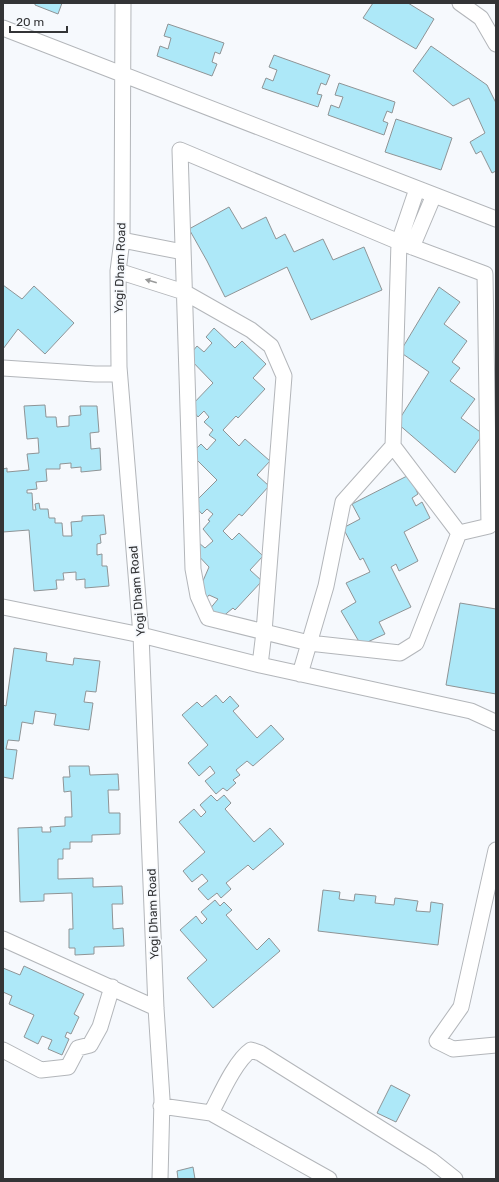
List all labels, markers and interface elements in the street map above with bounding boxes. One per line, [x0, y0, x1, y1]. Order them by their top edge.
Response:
scale bar [10, 8, 67, 34]
text: 20 m [16, 15, 44, 29]
street label: Yogi Dham Road [111, 222, 129, 314]
one-way arrow [145, 278, 157, 284]
street label: Yogi Dham Road [126, 545, 148, 637]
street label: Yogi Dham Road [144, 868, 162, 960]

